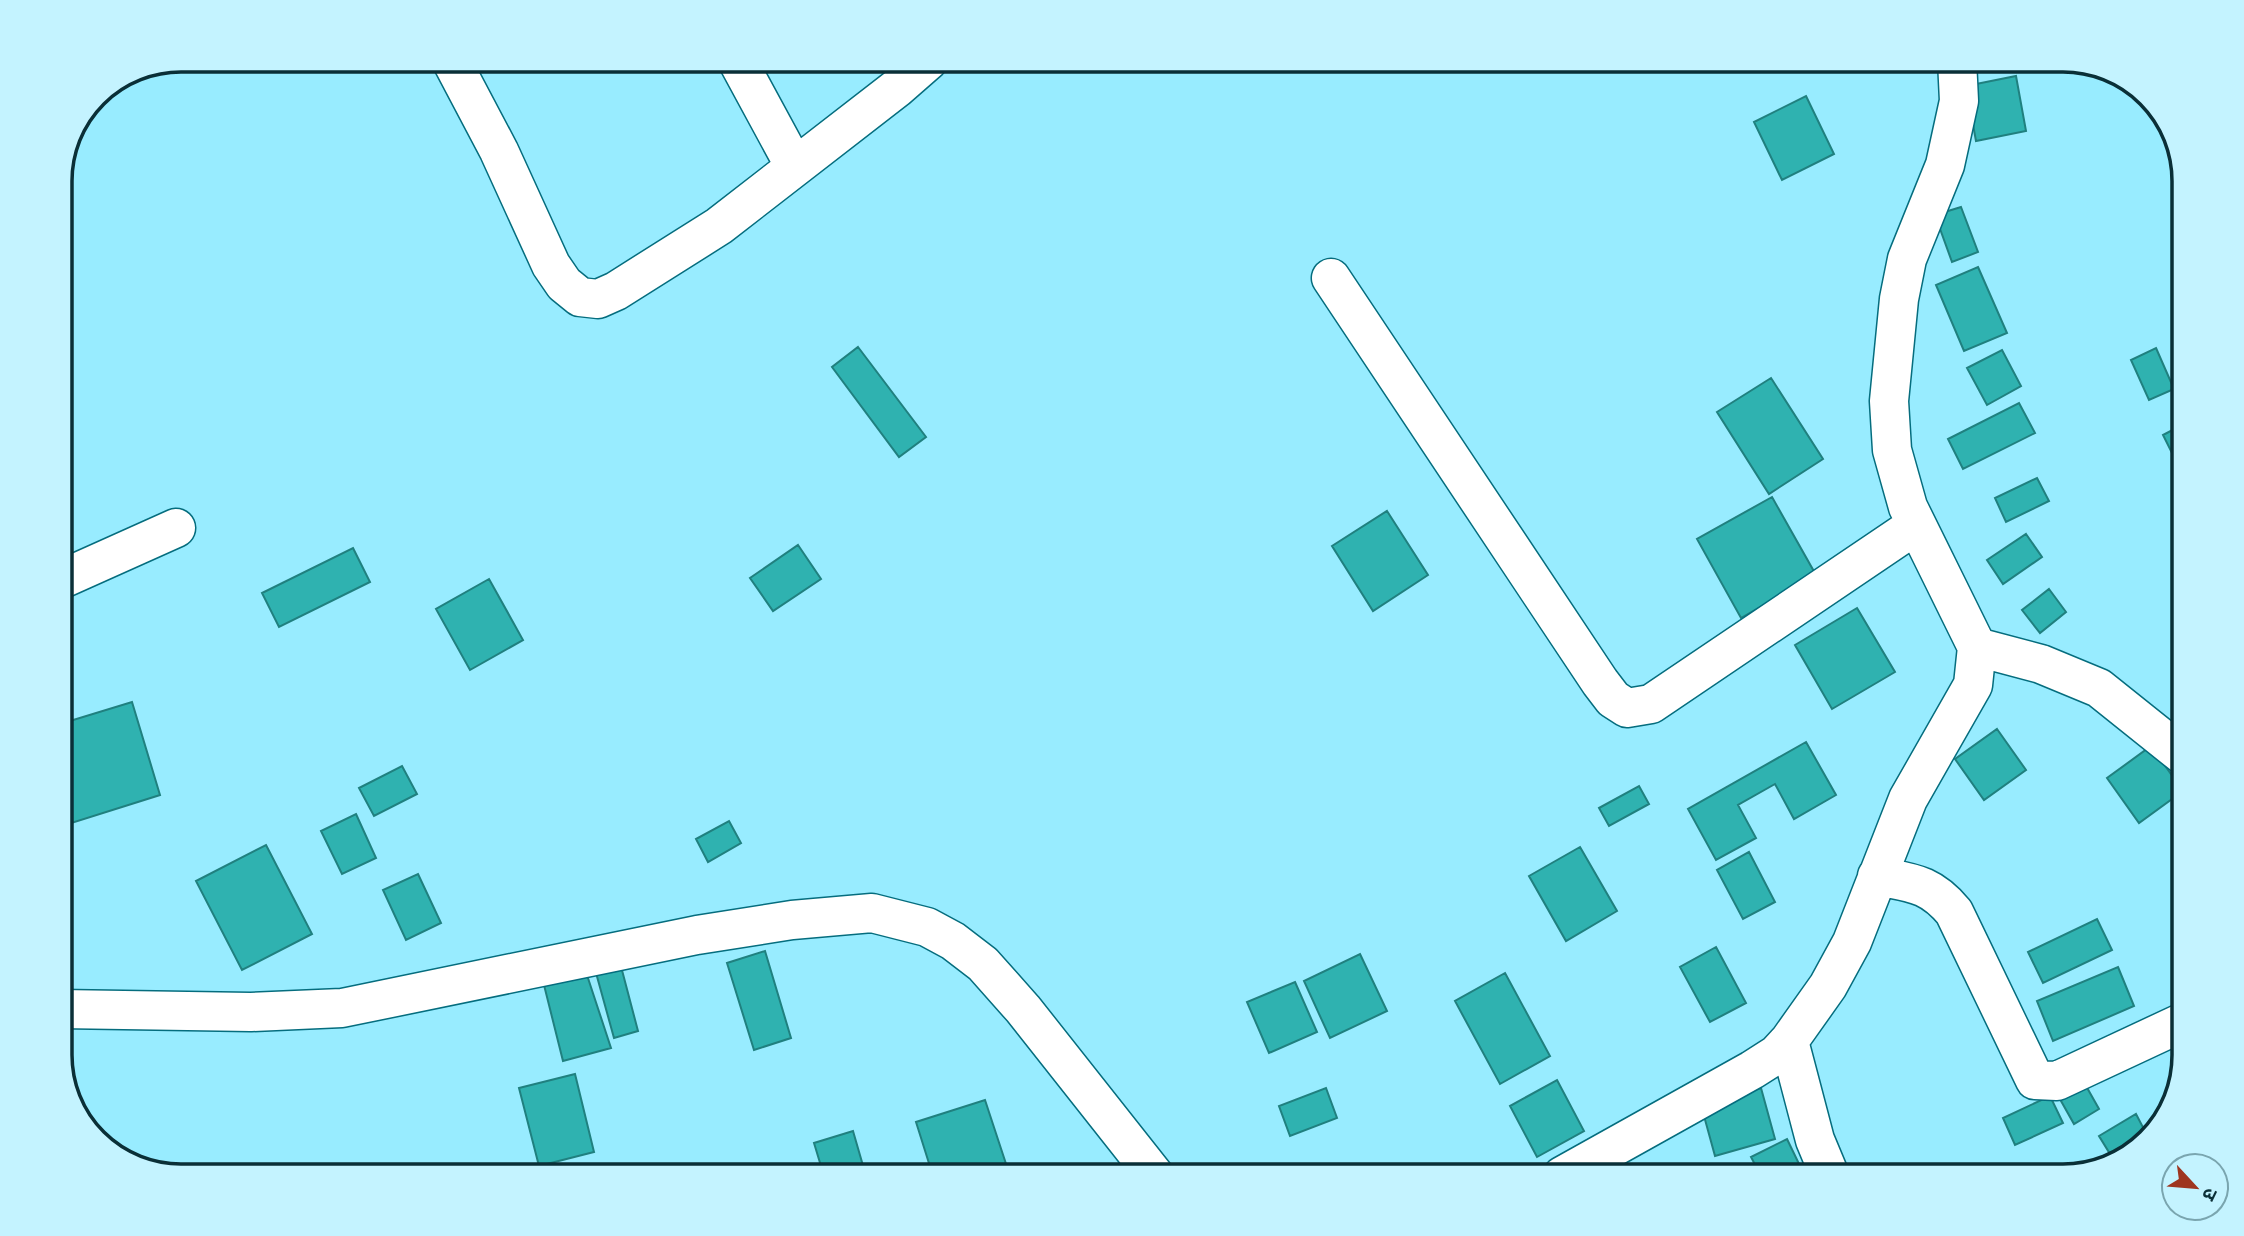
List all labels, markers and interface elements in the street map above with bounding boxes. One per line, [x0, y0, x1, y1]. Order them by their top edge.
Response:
north arrow [2160, 1152, 2230, 1222]
text: उ [2198, 1185, 2220, 1204]

